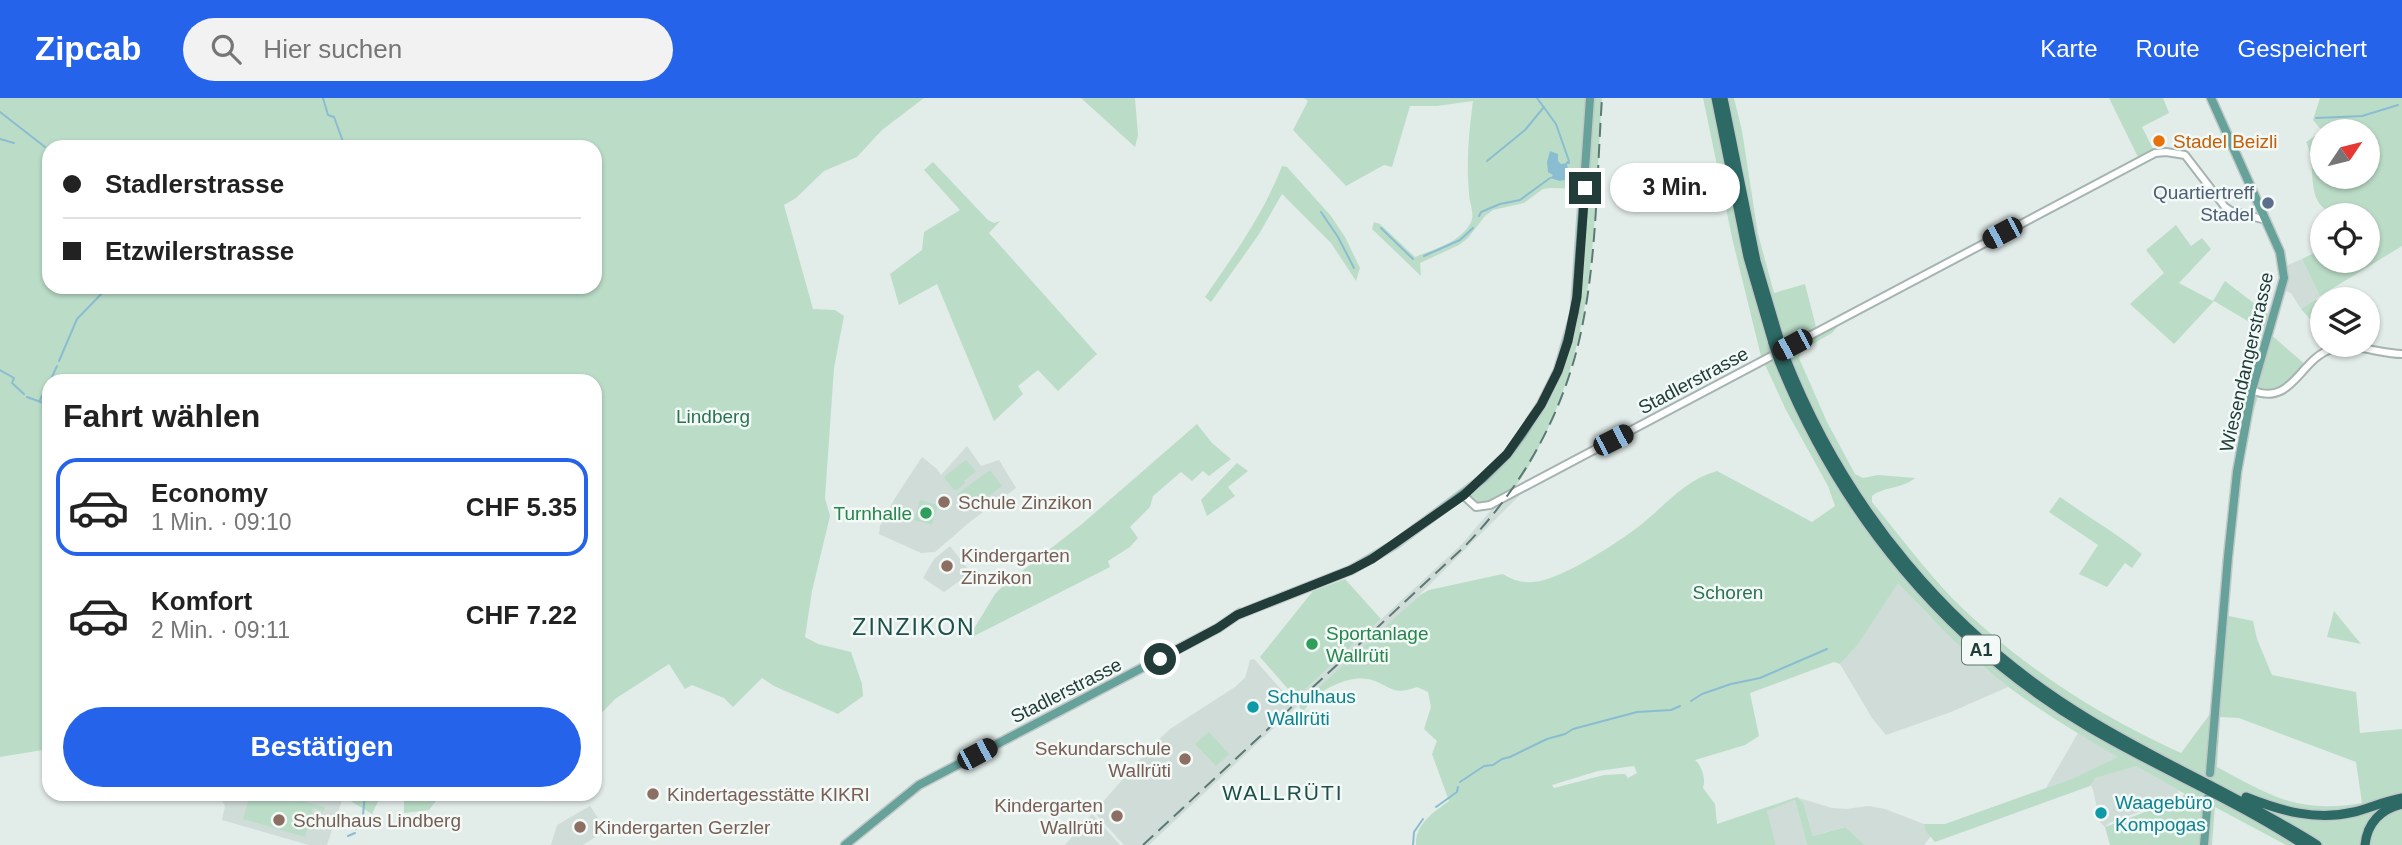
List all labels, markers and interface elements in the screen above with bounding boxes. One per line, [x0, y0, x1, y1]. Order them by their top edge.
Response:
search box [183, 18, 673, 81]
text: Zipcab [35, 30, 141, 67]
icon: search [207, 30, 245, 68]
text: Hier suchen [263, 34, 402, 64]
text: Karte [2040, 35, 2098, 62]
text: Route [2136, 35, 2200, 62]
text: Gespeichert [2238, 35, 2367, 62]
north arrow [2310, 119, 2380, 189]
map controls [2310, 119, 2380, 357]
place label: Stadel Beizli [2173, 131, 2278, 152]
marker: Stadel Beizli [2151, 133, 2167, 149]
callout: 3 Min. [1610, 164, 1739, 212]
text: Stadlerstrasse [105, 169, 284, 199]
route end [1569, 172, 1601, 204]
text: 3 Min. [1642, 174, 1708, 200]
place label: Quartiertreff Stadel [2153, 182, 2255, 225]
marker: Quartiertreff Stadel [2260, 195, 2276, 211]
button: locate [2310, 203, 2380, 273]
car [1979, 214, 2026, 252]
text: Etzwilerstrasse [105, 236, 294, 266]
street label: Wiesendangerstrasse [2216, 270, 2277, 454]
button: layers [2310, 287, 2380, 357]
car [1769, 326, 1816, 364]
street label: Stadlerstrasse [1635, 343, 1752, 418]
text: Fahrt wählen [63, 398, 260, 434]
park label: Lindberg [676, 406, 750, 427]
car [1590, 421, 1637, 459]
icon: car [67, 476, 130, 539]
text: Economy [151, 478, 268, 508]
text: CHF 5.35 [466, 492, 577, 522]
place label: Schule Zinzikon [958, 492, 1092, 513]
marker: Schule Zinzikon [936, 494, 952, 510]
place label: Turnhalle [833, 503, 912, 524]
marker: Turnhalle [918, 505, 934, 521]
text: 1 Min. · 09:10 [151, 509, 292, 535]
place label: Kindergarten Zinzikon [961, 545, 1070, 588]
marker: Kindergarten Zinzikon [939, 558, 955, 574]
park label: Schoren [1693, 582, 1763, 603]
icon: car [67, 584, 130, 647]
text: Komfort [151, 586, 252, 616]
text: CHF 7.22 [466, 600, 577, 630]
district label: ZINZIKON [852, 614, 976, 640]
text: 2 Min. · 09:11 [151, 617, 290, 643]
place label: Sportanlage Wallrüti [1326, 623, 1428, 666]
marker: Sportanlage Wallrüti [1304, 636, 1320, 652]
road number: A1 [1962, 636, 2000, 664]
route start [1144, 643, 1176, 675]
street label: Stadlerstrasse [1007, 654, 1125, 727]
place label: Schulhaus Wallrüti [1267, 686, 1356, 729]
marker: Schulhaus Wallrüti [1245, 699, 1261, 715]
button: Bestätigen [63, 707, 581, 787]
car [954, 735, 1001, 773]
place label: Sekundarschule Wallrüti [1035, 738, 1171, 781]
marker: Sekundarschule Wallrüti [1177, 751, 1193, 767]
district label: WALLRÜTI [1222, 781, 1344, 804]
place label: Kindertagesstätte KIKRI [667, 784, 870, 805]
marker: Kindertagesstätte KIKRI [645, 786, 661, 802]
place label: Waagebüro Kompogas [2115, 792, 2213, 835]
place label: Kindergarten Wallrüti [994, 795, 1103, 838]
marker: Waagebüro Kompogas [2093, 805, 2109, 821]
marker: Kindergarten Wallrüti [1109, 808, 1125, 824]
place label: Schulhaus Lindberg [293, 810, 461, 831]
marker: Schulhaus Lindberg [271, 812, 287, 828]
place label: Kindergarten Gerzler [594, 817, 771, 838]
marker: Kindergarten Gerzler [572, 819, 588, 835]

